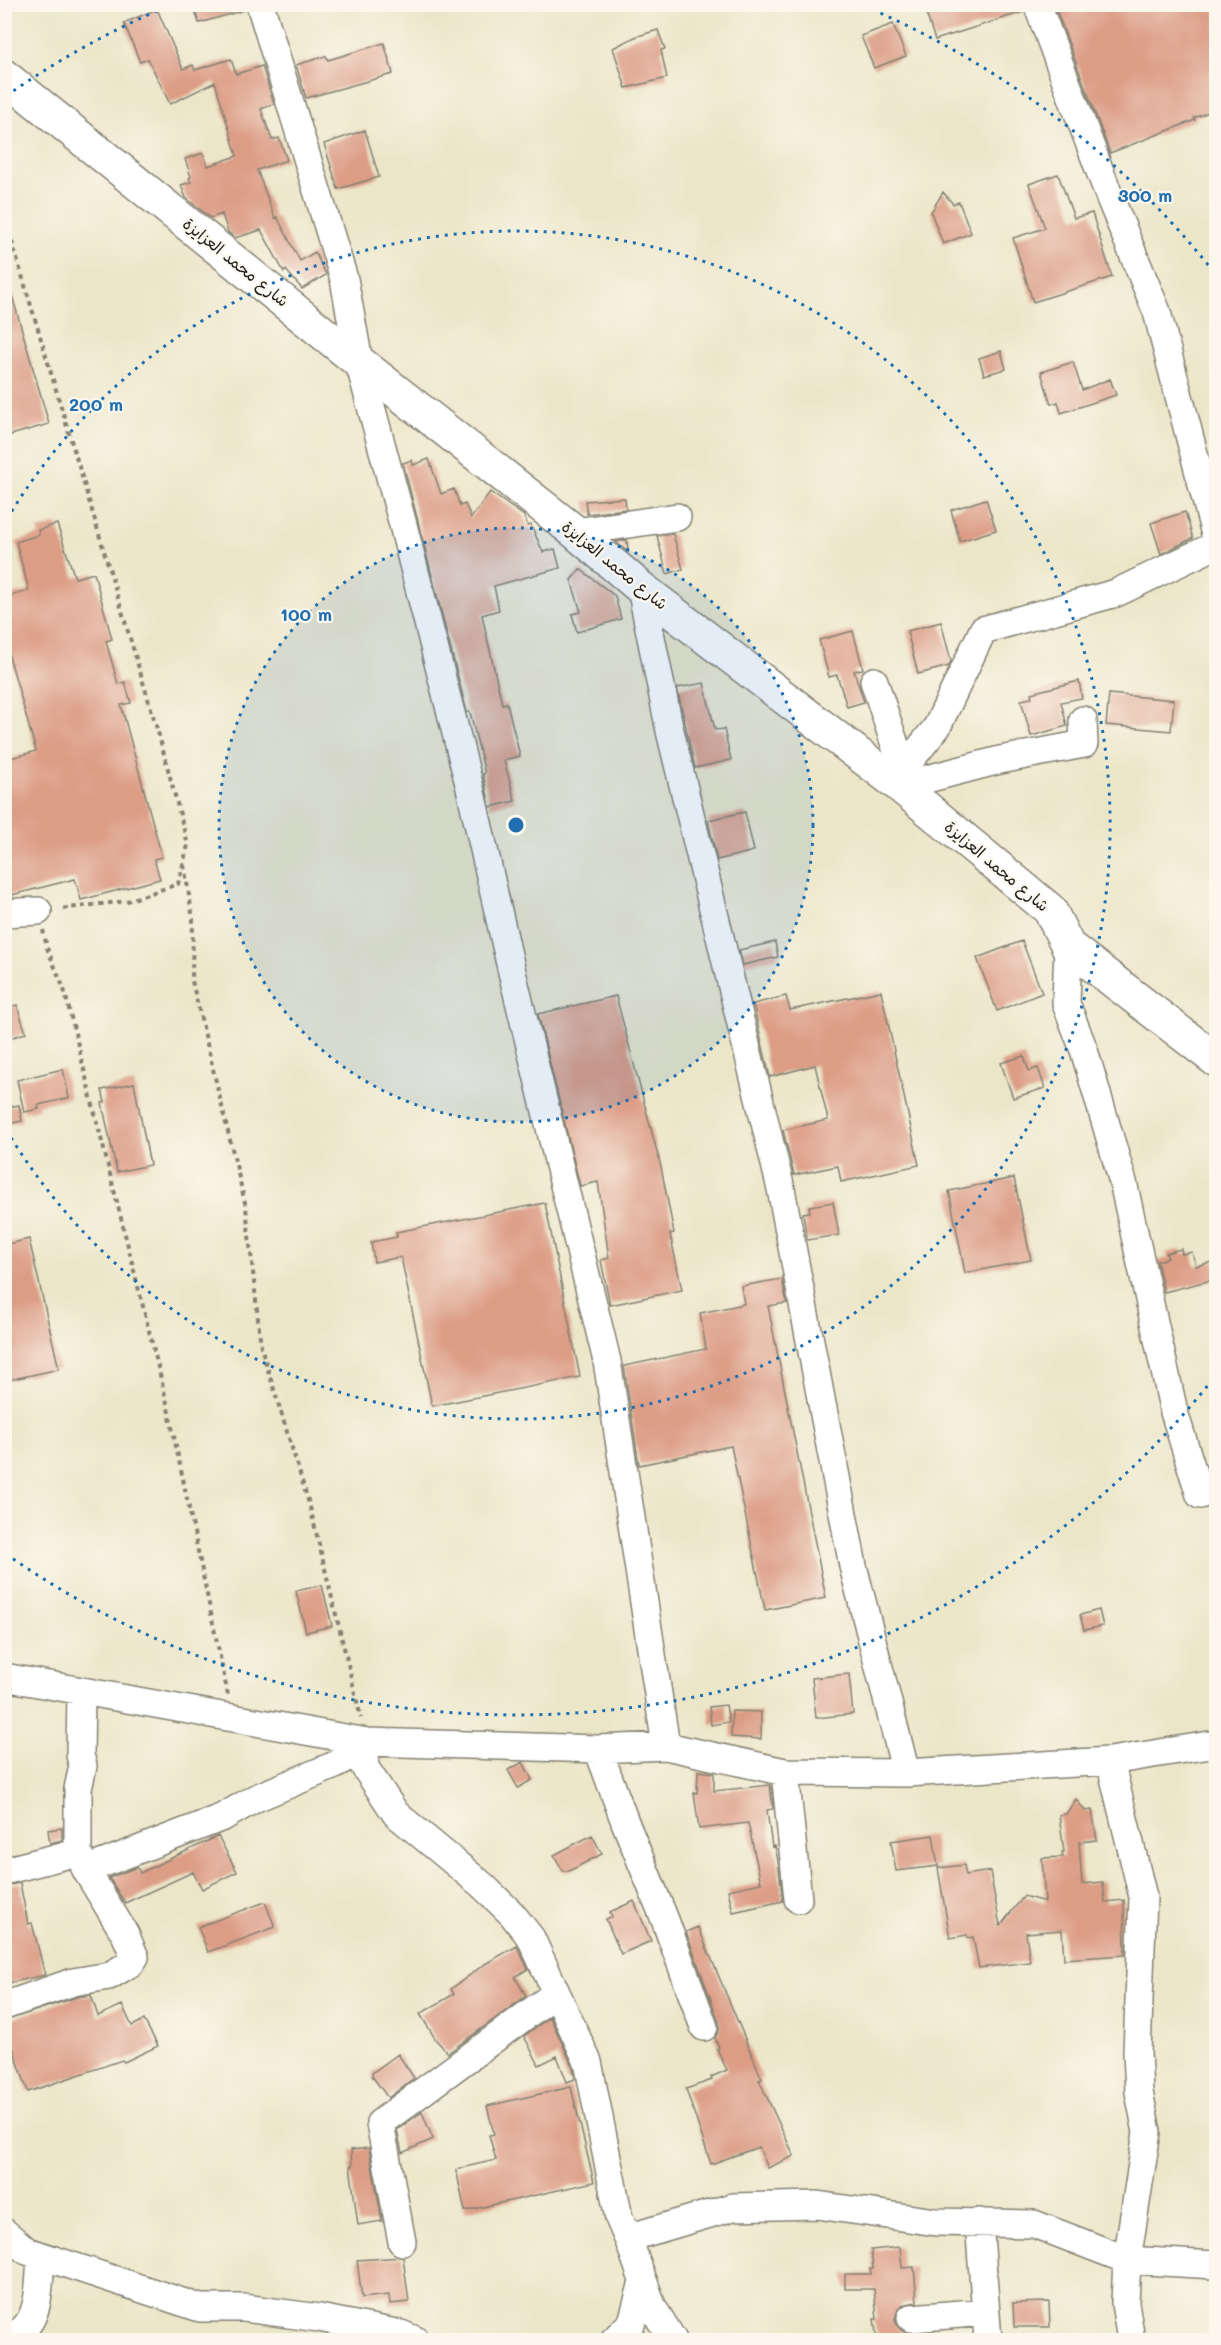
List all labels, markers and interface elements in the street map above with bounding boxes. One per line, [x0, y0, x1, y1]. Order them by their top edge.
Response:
text: 300 m [1118, 183, 1172, 207]
street label: شارع محمد العزايزة [178, 212, 294, 312]
text: 200 m [69, 392, 123, 416]
street label: شارع محمد العزايزة [557, 515, 673, 615]
text: 100 m [280, 602, 332, 626]
centre of rings [506, 815, 526, 835]
street label: شارع محمد العزايزة [939, 816, 1054, 917]

